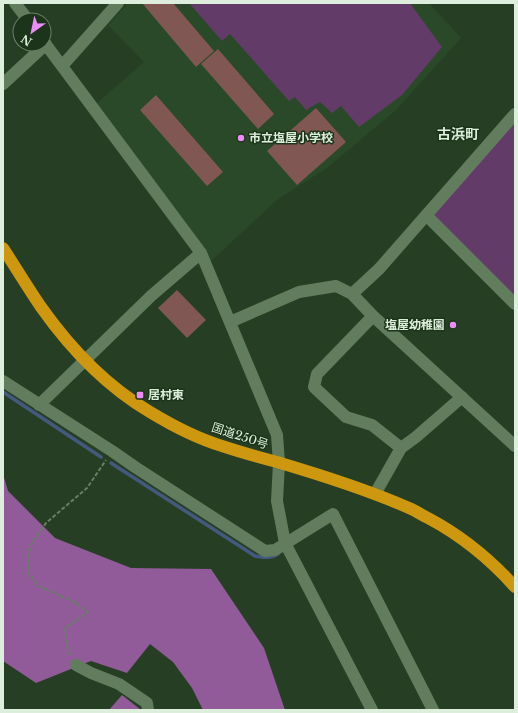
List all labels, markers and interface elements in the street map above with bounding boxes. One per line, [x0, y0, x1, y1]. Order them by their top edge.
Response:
north arrow [12, 12, 52, 52]
text: N [18, 31, 35, 49]
district label: 古浜町 [437, 125, 479, 143]
place label: 市立塩屋小学校 [249, 130, 333, 145]
marker: 市立塩屋小学校 [236, 133, 246, 143]
place label: 塩屋幼稚園 [385, 317, 445, 332]
marker: 塩屋幼稚園 [448, 320, 458, 330]
place label: 居村東 [148, 387, 184, 402]
marker: 居村東 [135, 390, 145, 400]
street label: 国道250号 [210, 419, 270, 452]

